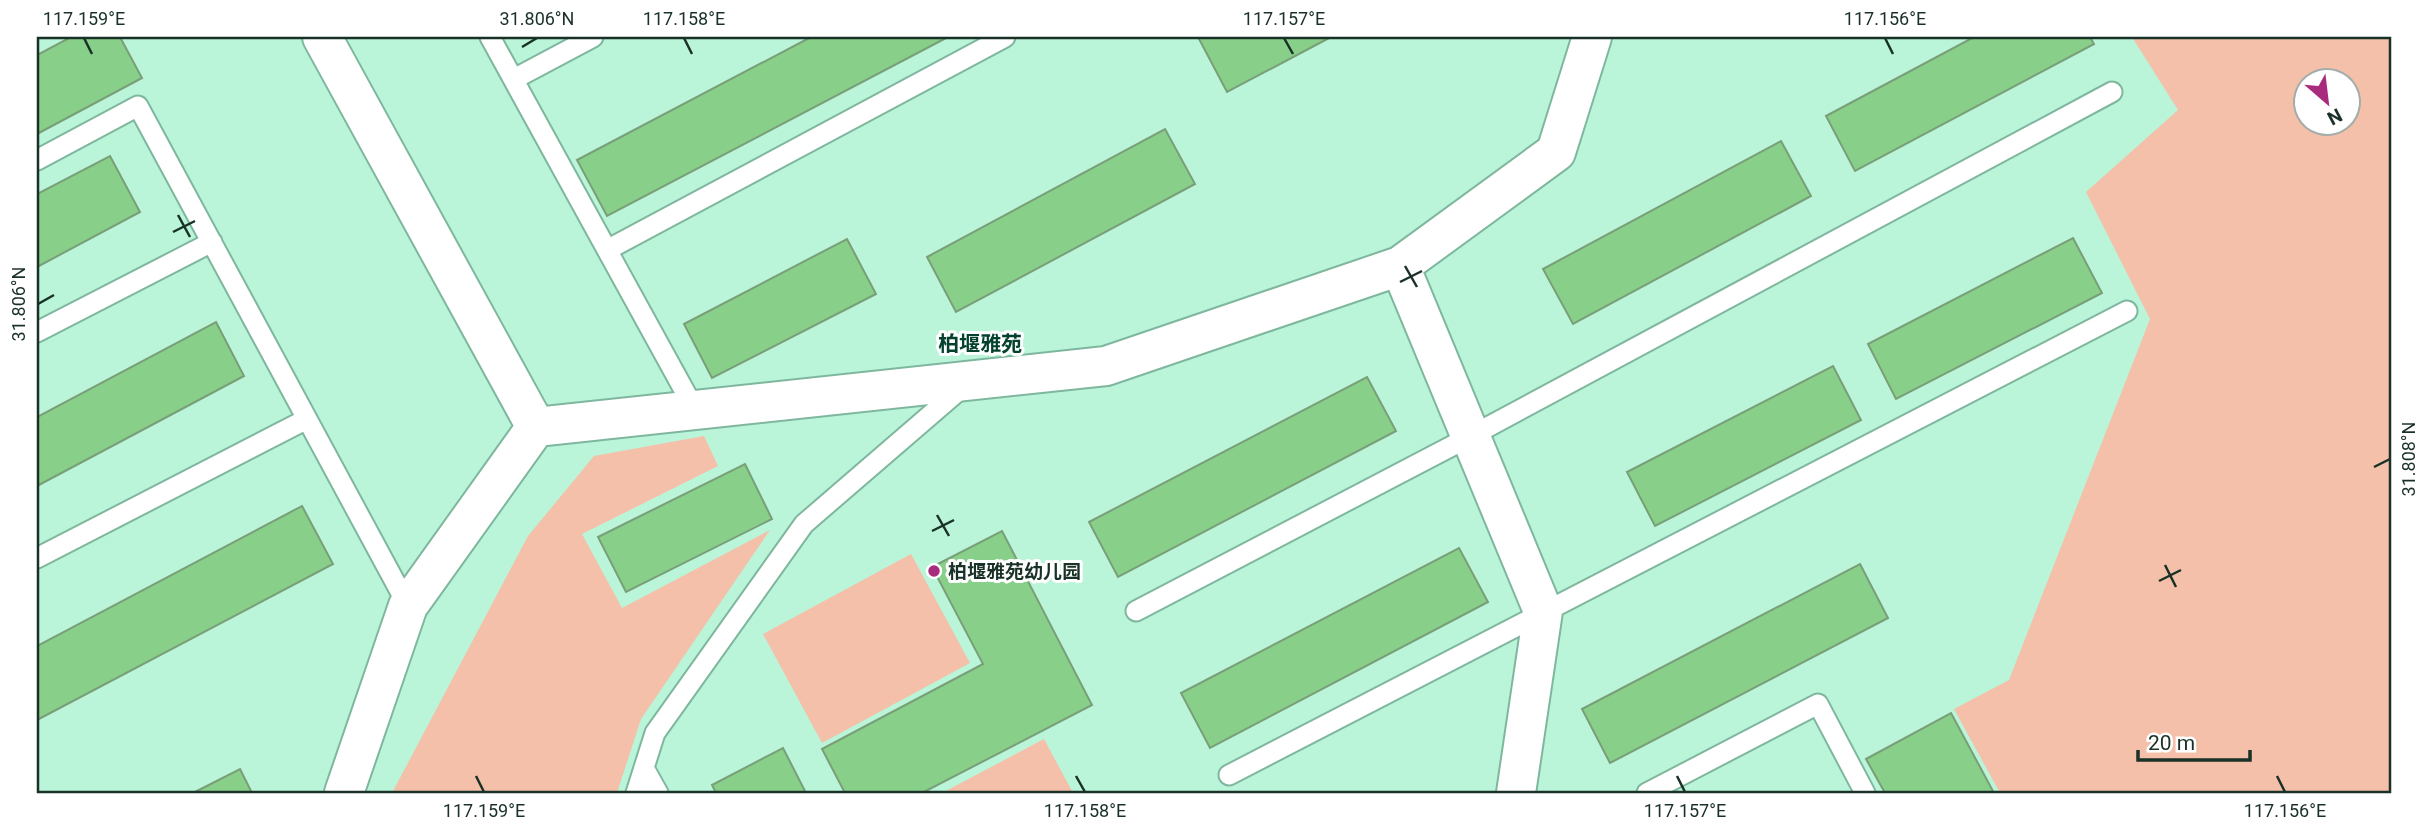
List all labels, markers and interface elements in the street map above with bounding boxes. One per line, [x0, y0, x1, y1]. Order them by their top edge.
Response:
text: 117.159°E [43, 8, 125, 29]
text: 31.806°N [500, 8, 574, 29]
text: 117.158°E [643, 8, 725, 29]
text: 117.157°E [1243, 8, 1325, 29]
text: 117.156°E [1844, 8, 1926, 29]
north arrow [2292, 66, 2362, 136]
text: N [2323, 103, 2346, 130]
text: 31.806°N [8, 267, 29, 341]
district label: 柏堰雅苑 [938, 332, 1022, 356]
text: 31.808°N [2398, 422, 2419, 496]
place label: 柏堰雅苑幼儿园 [948, 560, 1081, 583]
marker: 柏堰雅苑幼儿园 [926, 563, 942, 579]
scale bar [2138, 718, 2250, 762]
text: 20 m [2148, 731, 2195, 755]
text: 117.159°E [443, 800, 525, 821]
text: 117.158°E [1044, 800, 1126, 821]
text: 117.157°E [1644, 800, 1726, 821]
text: 117.156°E [2244, 800, 2326, 821]

